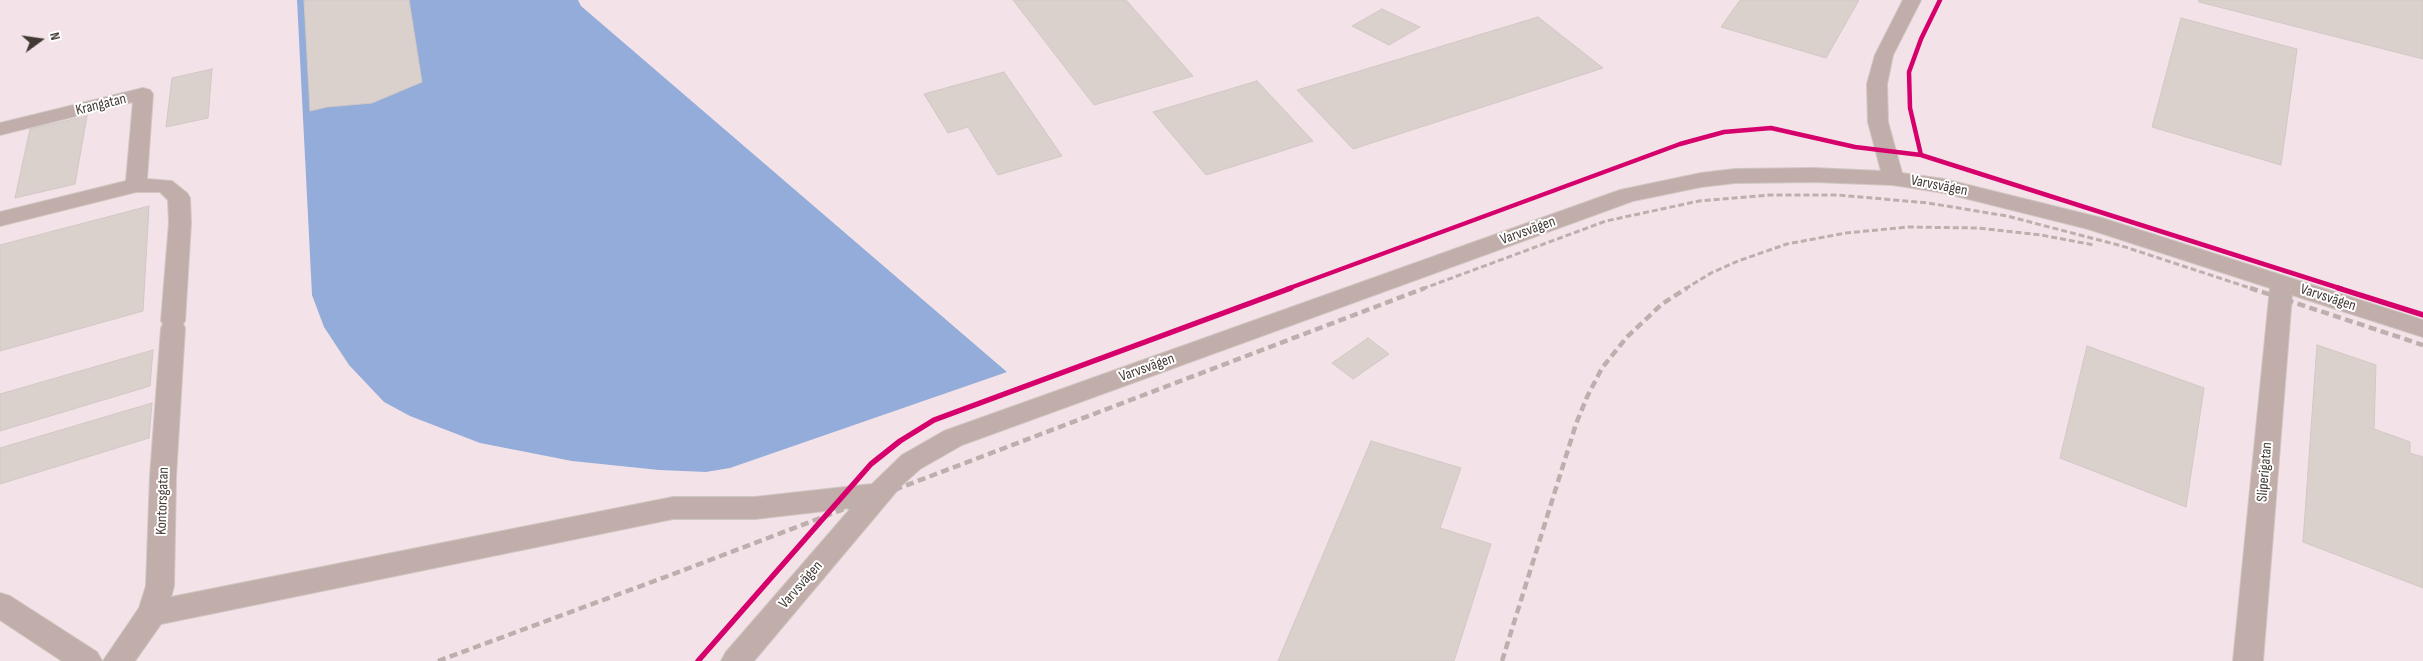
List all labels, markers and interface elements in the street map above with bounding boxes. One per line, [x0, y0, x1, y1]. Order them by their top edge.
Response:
north arrow [15, 15, 65, 65]
text: N [46, 31, 64, 42]
street label: Krangatan [74, 90, 128, 120]
street label: Varvsvägen [1909, 172, 1969, 200]
street label: Varvsvägen [1498, 213, 1558, 249]
street label: Varvsvägen [2298, 281, 2358, 315]
street label: Varvsvägen [1117, 350, 1177, 386]
street label: Sliperigatan [2253, 441, 2277, 503]
street label: Kontorsgatan [153, 467, 173, 535]
street label: Varvsvägen [775, 557, 827, 613]

